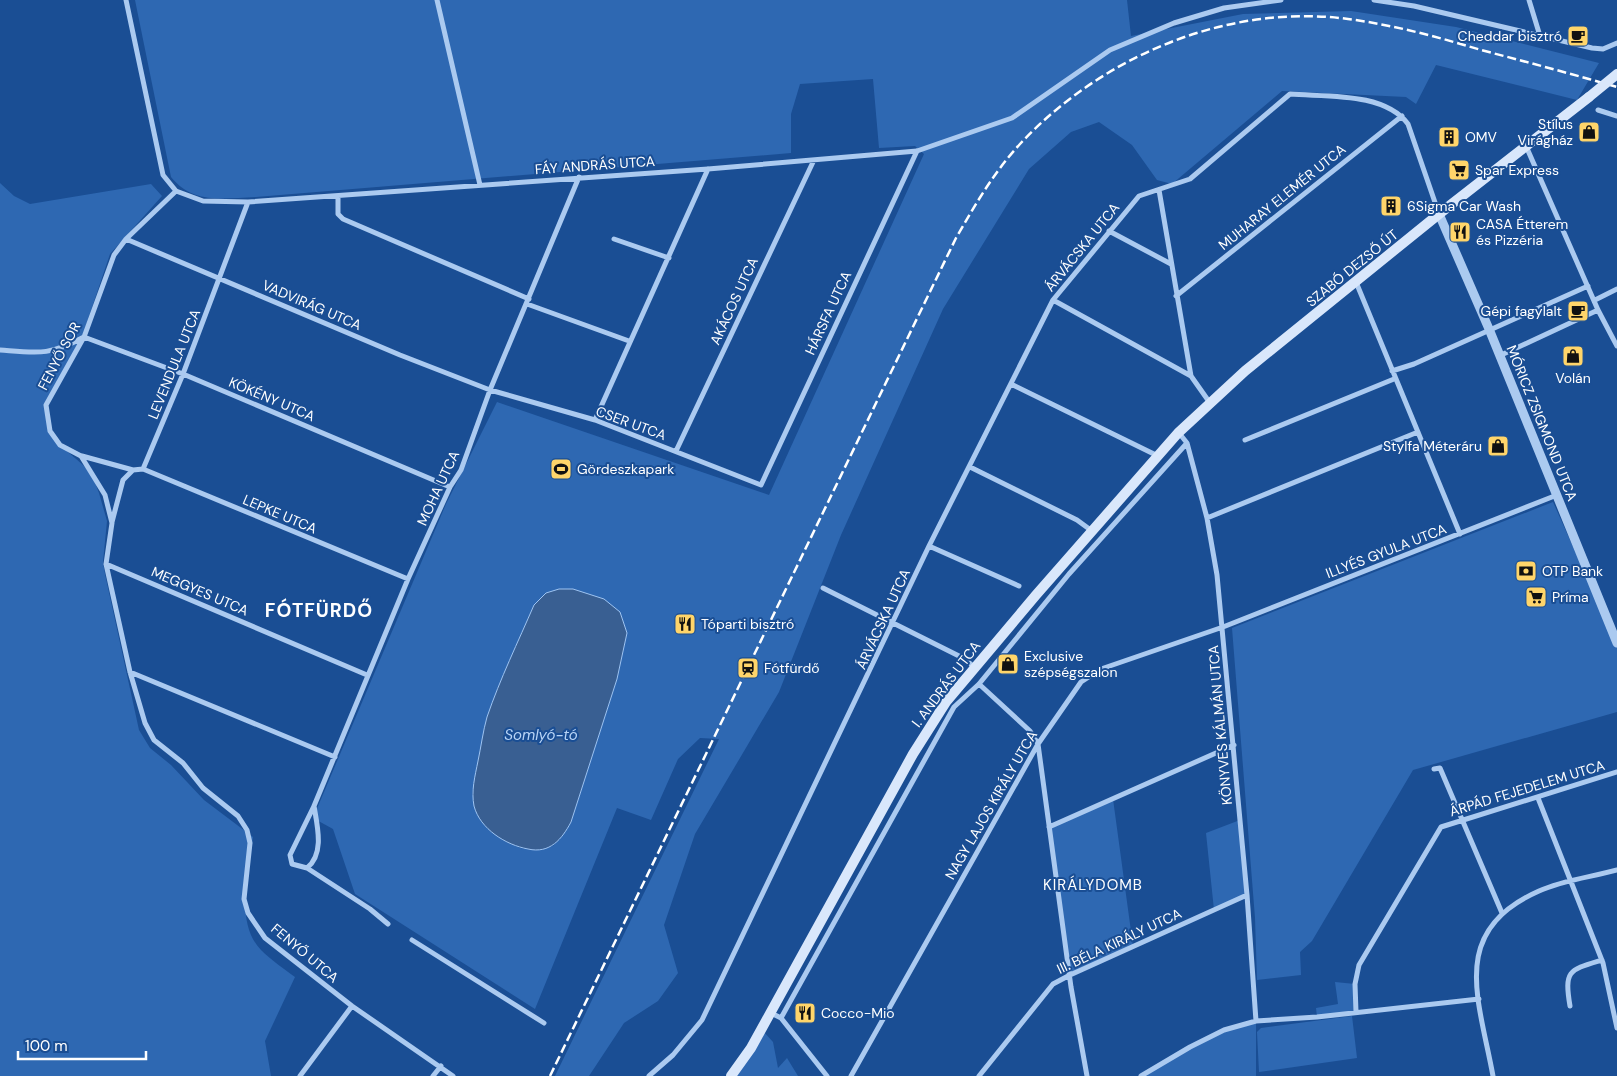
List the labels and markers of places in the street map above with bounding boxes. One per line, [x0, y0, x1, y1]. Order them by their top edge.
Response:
cafe icon: Cheddar bisztró [1566, 24, 1590, 48]
place label: Cheddar bisztró [1458, 27, 1562, 45]
place label: Stílus Virágház [1518, 115, 1573, 149]
shop icon: Stílus Virágház [1577, 120, 1601, 144]
building icon: OMV [1437, 125, 1461, 149]
place label: OMV [1465, 128, 1498, 146]
supermarket icon: Spar Express [1447, 158, 1471, 182]
place label: Spar Express [1475, 161, 1559, 179]
building icon: 6Sigma Car Wash [1379, 194, 1403, 218]
place label: 6Sigma Car Wash [1407, 197, 1521, 215]
place label: CASA Étterem és Pizzéria [1476, 215, 1568, 249]
restaurant icon: CASA Étterem és Pizzéria [1448, 220, 1472, 244]
cafe icon: Gépi fagylalt [1566, 299, 1590, 323]
place label: Gépi fagylalt [1481, 302, 1562, 320]
shop icon: Volán [1561, 344, 1585, 368]
place label: Volán [1555, 369, 1591, 387]
shop icon: Stylfa Méteráru [1486, 434, 1510, 458]
place label: Stylfa Méteráru [1383, 437, 1482, 455]
sports icon: Gördeszkapark [549, 457, 573, 481]
place label: Gördeszkapark [577, 460, 674, 478]
bank icon: OTP Bank [1514, 559, 1538, 583]
place label: OTP Bank [1542, 562, 1603, 580]
supermarket icon: Príma [1524, 585, 1548, 609]
place label: Príma [1552, 588, 1589, 606]
restaurant icon: Tóparti bisztró [673, 612, 697, 636]
place label: Tóparti bisztró [701, 615, 794, 633]
place label: Exclusive szépségszalon [1024, 647, 1117, 681]
shop icon: Exclusive szépségszalon [996, 652, 1020, 676]
station icon: Fótfürdő [736, 656, 760, 680]
place label: Fótfürdő [764, 659, 819, 677]
restaurant icon: Cocco-Mio [793, 1001, 817, 1025]
place label: Cocco-Mio [821, 1004, 895, 1022]

